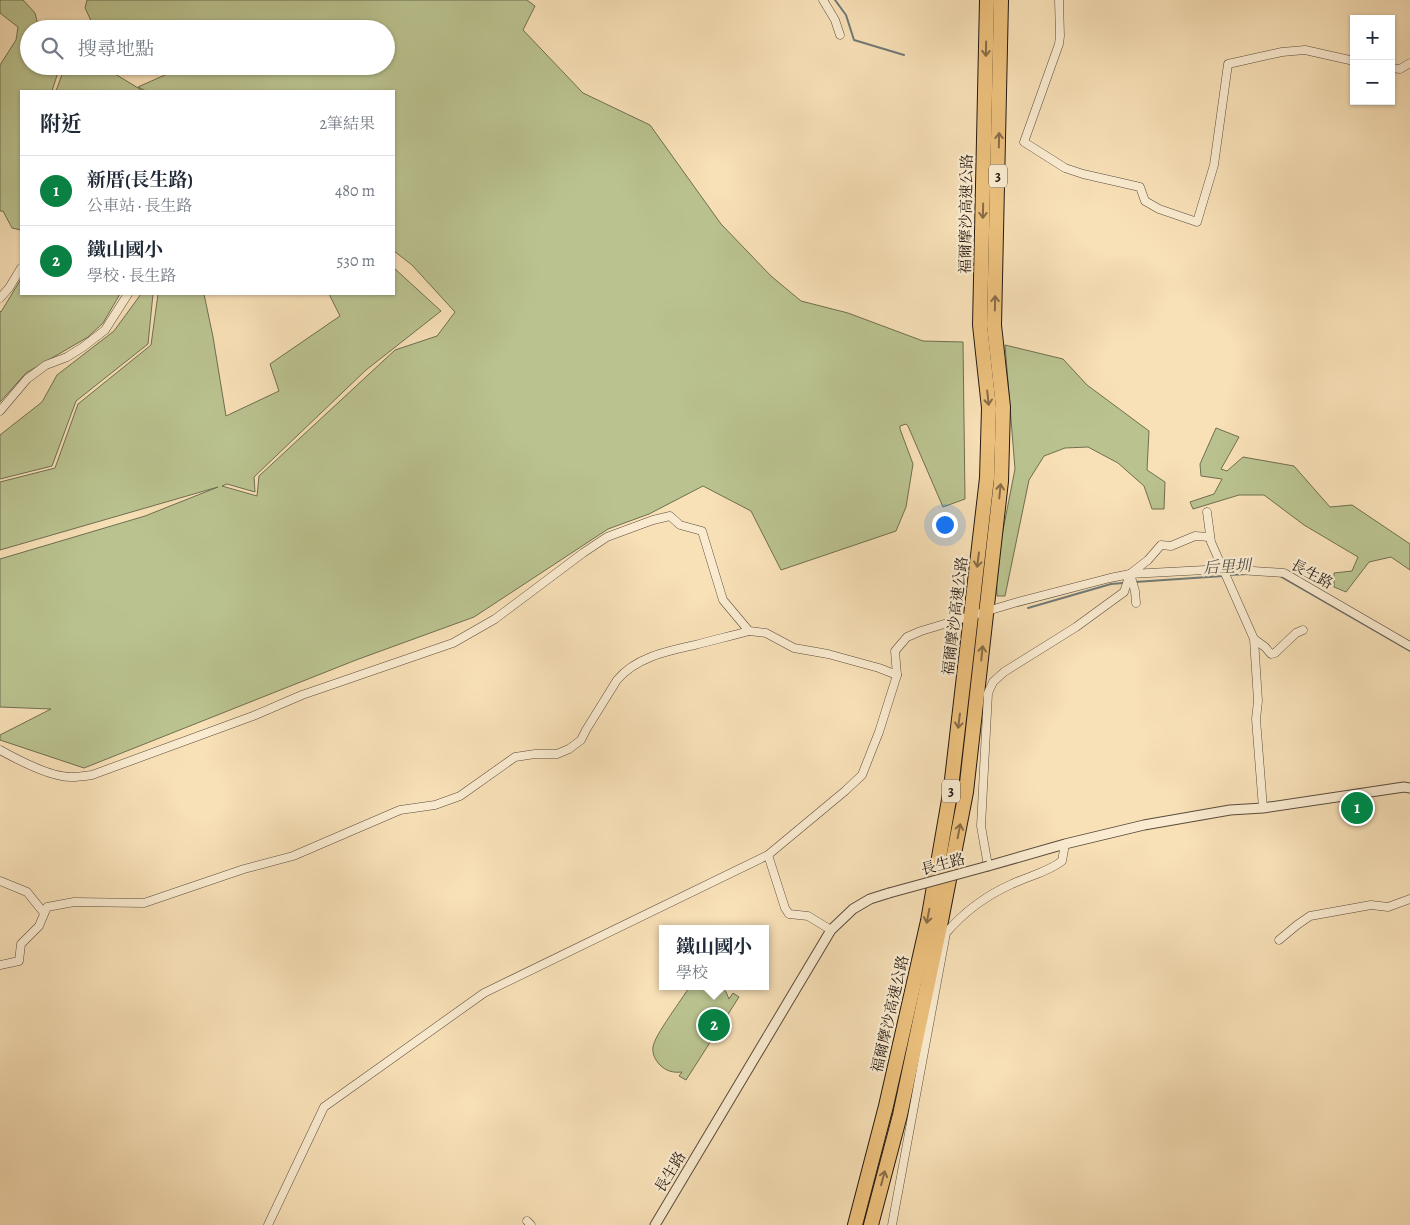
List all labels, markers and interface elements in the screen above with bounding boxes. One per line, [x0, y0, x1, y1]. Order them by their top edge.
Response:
map controls [1350, 15, 1395, 105]
button: + [1350, 15, 1395, 60]
search box [20, 20, 395, 75]
icon: search [38, 34, 66, 62]
text: 搜尋地點 [78, 36, 154, 62]
one-way arrow [981, 40, 991, 56]
button: − [1350, 60, 1395, 105]
text: 附近 [40, 110, 82, 138]
text: 2筆結果 [319, 113, 375, 135]
one-way arrow [994, 133, 1003, 149]
street label: 福爾摩沙高速公路 [955, 154, 977, 274]
road number: 3 [989, 165, 1007, 188]
text: 新厝(長生路) [87, 167, 193, 193]
text: 1 [53, 180, 59, 202]
text: 480 m [335, 180, 375, 202]
text: 公車站 · 長生路 [87, 195, 193, 217]
one-way arrow [978, 202, 988, 219]
text: 鐵山國小 [87, 237, 163, 263]
text: 2 [52, 250, 60, 272]
text: 530 m [336, 250, 375, 272]
text: 學校 · 長生路 [87, 265, 177, 287]
one-way arrow [990, 295, 1000, 311]
one-way arrow [983, 390, 993, 406]
one-way arrow [995, 483, 1005, 499]
your location [932, 512, 958, 538]
one-way arrow [973, 552, 983, 568]
street label: 福爾摩沙高速公路 [938, 555, 972, 677]
water label: 后里圳 [1203, 555, 1255, 579]
street label: 長生路 [1287, 555, 1337, 593]
one-way arrow [977, 645, 987, 661]
one-way arrow [954, 713, 964, 729]
road number: 3 [942, 779, 960, 802]
pin: 1 [1341, 789, 1373, 827]
one-way arrow [955, 824, 964, 840]
street label: 長生路 [919, 849, 967, 879]
one-way arrow [923, 908, 933, 924]
popup [659, 925, 769, 990]
text: 鐵山國小 [676, 934, 752, 960]
street label: 福爾摩沙高速公路 [867, 953, 913, 1075]
text: 學校 [676, 962, 708, 984]
pin: 2 [698, 1006, 730, 1044]
street label: 長生路 [650, 1148, 690, 1196]
one-way arrow [879, 1170, 888, 1186]

